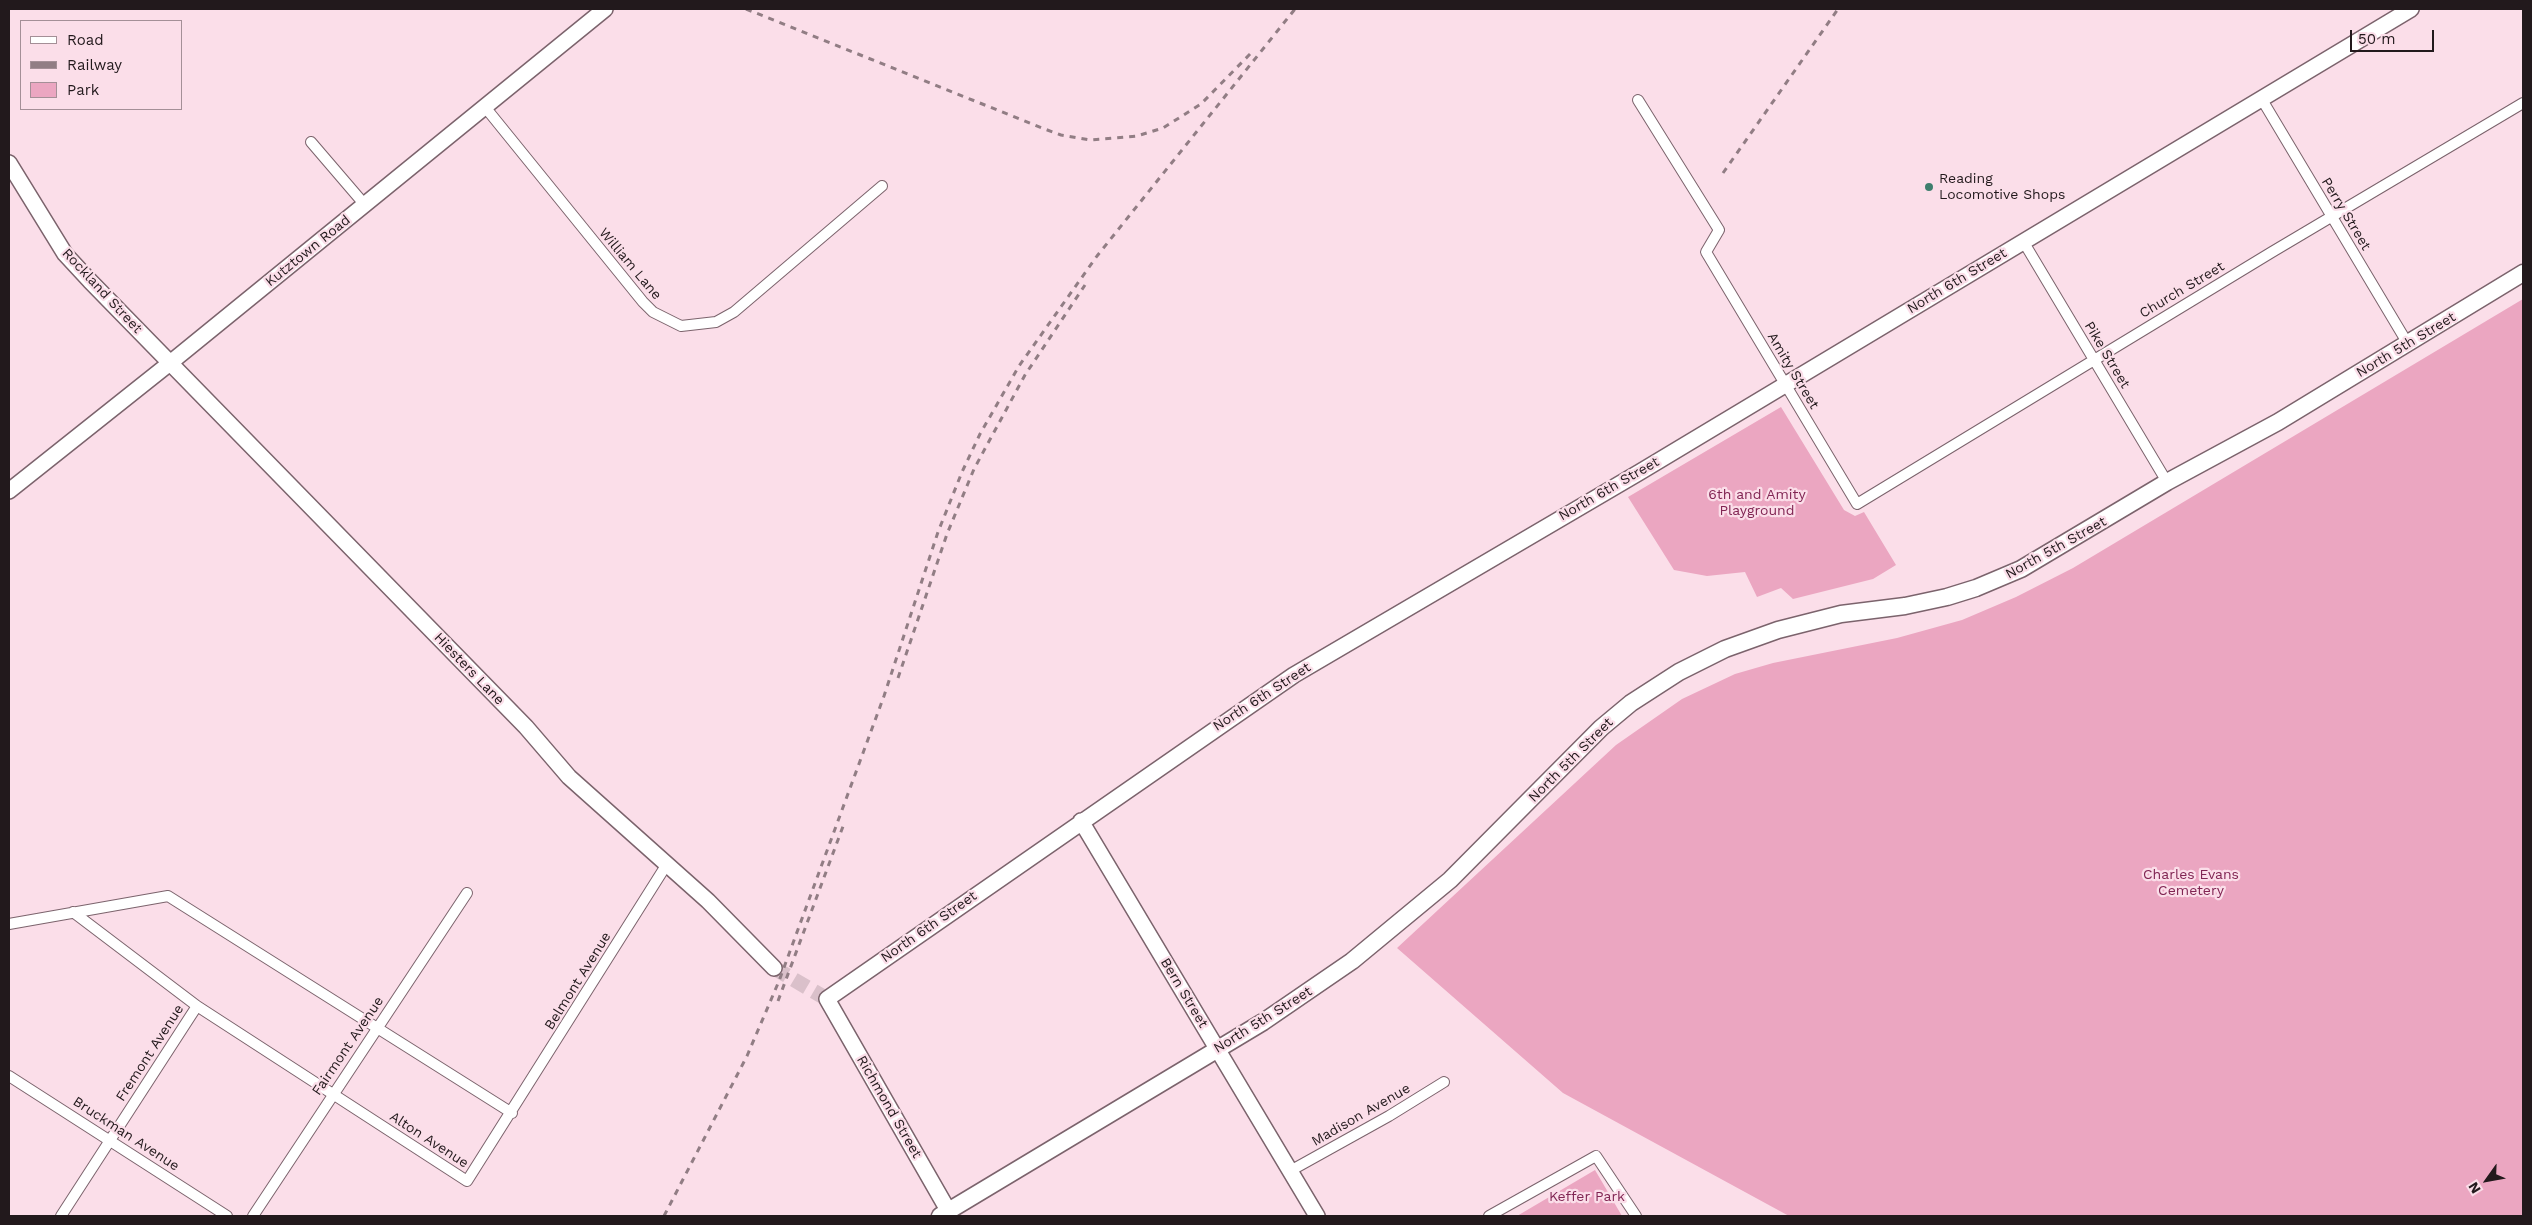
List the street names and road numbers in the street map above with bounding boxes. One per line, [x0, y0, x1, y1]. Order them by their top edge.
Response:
street label: Perry Street [2318, 175, 2374, 253]
street label: Kutztown Road [262, 212, 354, 290]
street label: William Lane [595, 225, 665, 303]
street label: Rockland Street [58, 245, 146, 337]
street label: North 6th Street [1904, 245, 2010, 317]
street label: Church Street [2137, 258, 2227, 322]
street label: North 5th Street [2353, 309, 2459, 381]
street label: Pike Street [2081, 319, 2133, 391]
street label: Amity Street [1764, 330, 1822, 412]
street label: North 6th Street [1556, 453, 1662, 525]
street label: North 5th Street [2003, 513, 2109, 583]
street label: Hiesters Lane [430, 629, 508, 709]
street label: North 6th Street [1210, 659, 1314, 735]
street label: North 5th Street [1525, 714, 1617, 806]
street label: North 6th Street [878, 888, 980, 966]
street label: Belmont Avenue [541, 929, 615, 1033]
street label: Bern Street [1157, 955, 1211, 1031]
street label: North 5th Street [1211, 983, 1315, 1057]
street label: Fairmont Avenue [309, 993, 387, 1099]
street label: Fremont Avenue [112, 1001, 188, 1105]
street label: Richmond Street [853, 1053, 925, 1161]
street label: Madison Avenue [1309, 1080, 1413, 1150]
street label: Bruckman Avenue [70, 1093, 182, 1175]
street label: Alton Avenue [386, 1108, 472, 1172]

